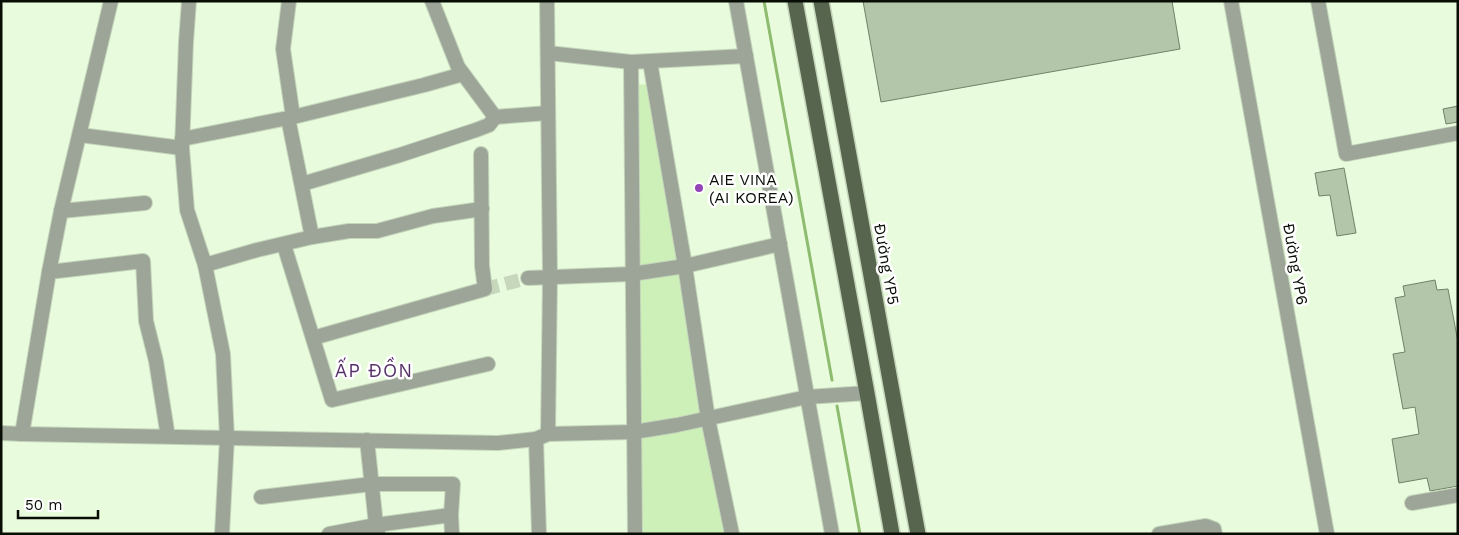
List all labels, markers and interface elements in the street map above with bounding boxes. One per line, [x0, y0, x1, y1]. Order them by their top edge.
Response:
place label: AIE VINA (AI KOREA) [709, 170, 794, 207]
marker: AIE VINA (AI KOREA) [693, 182, 705, 194]
street label: Đường YP5 [870, 222, 903, 306]
street label: Đường YP6 [1279, 222, 1312, 307]
district label: ẤP ĐỒN [335, 357, 413, 382]
scale bar [18, 488, 98, 520]
text: 50 m [25, 496, 62, 514]

